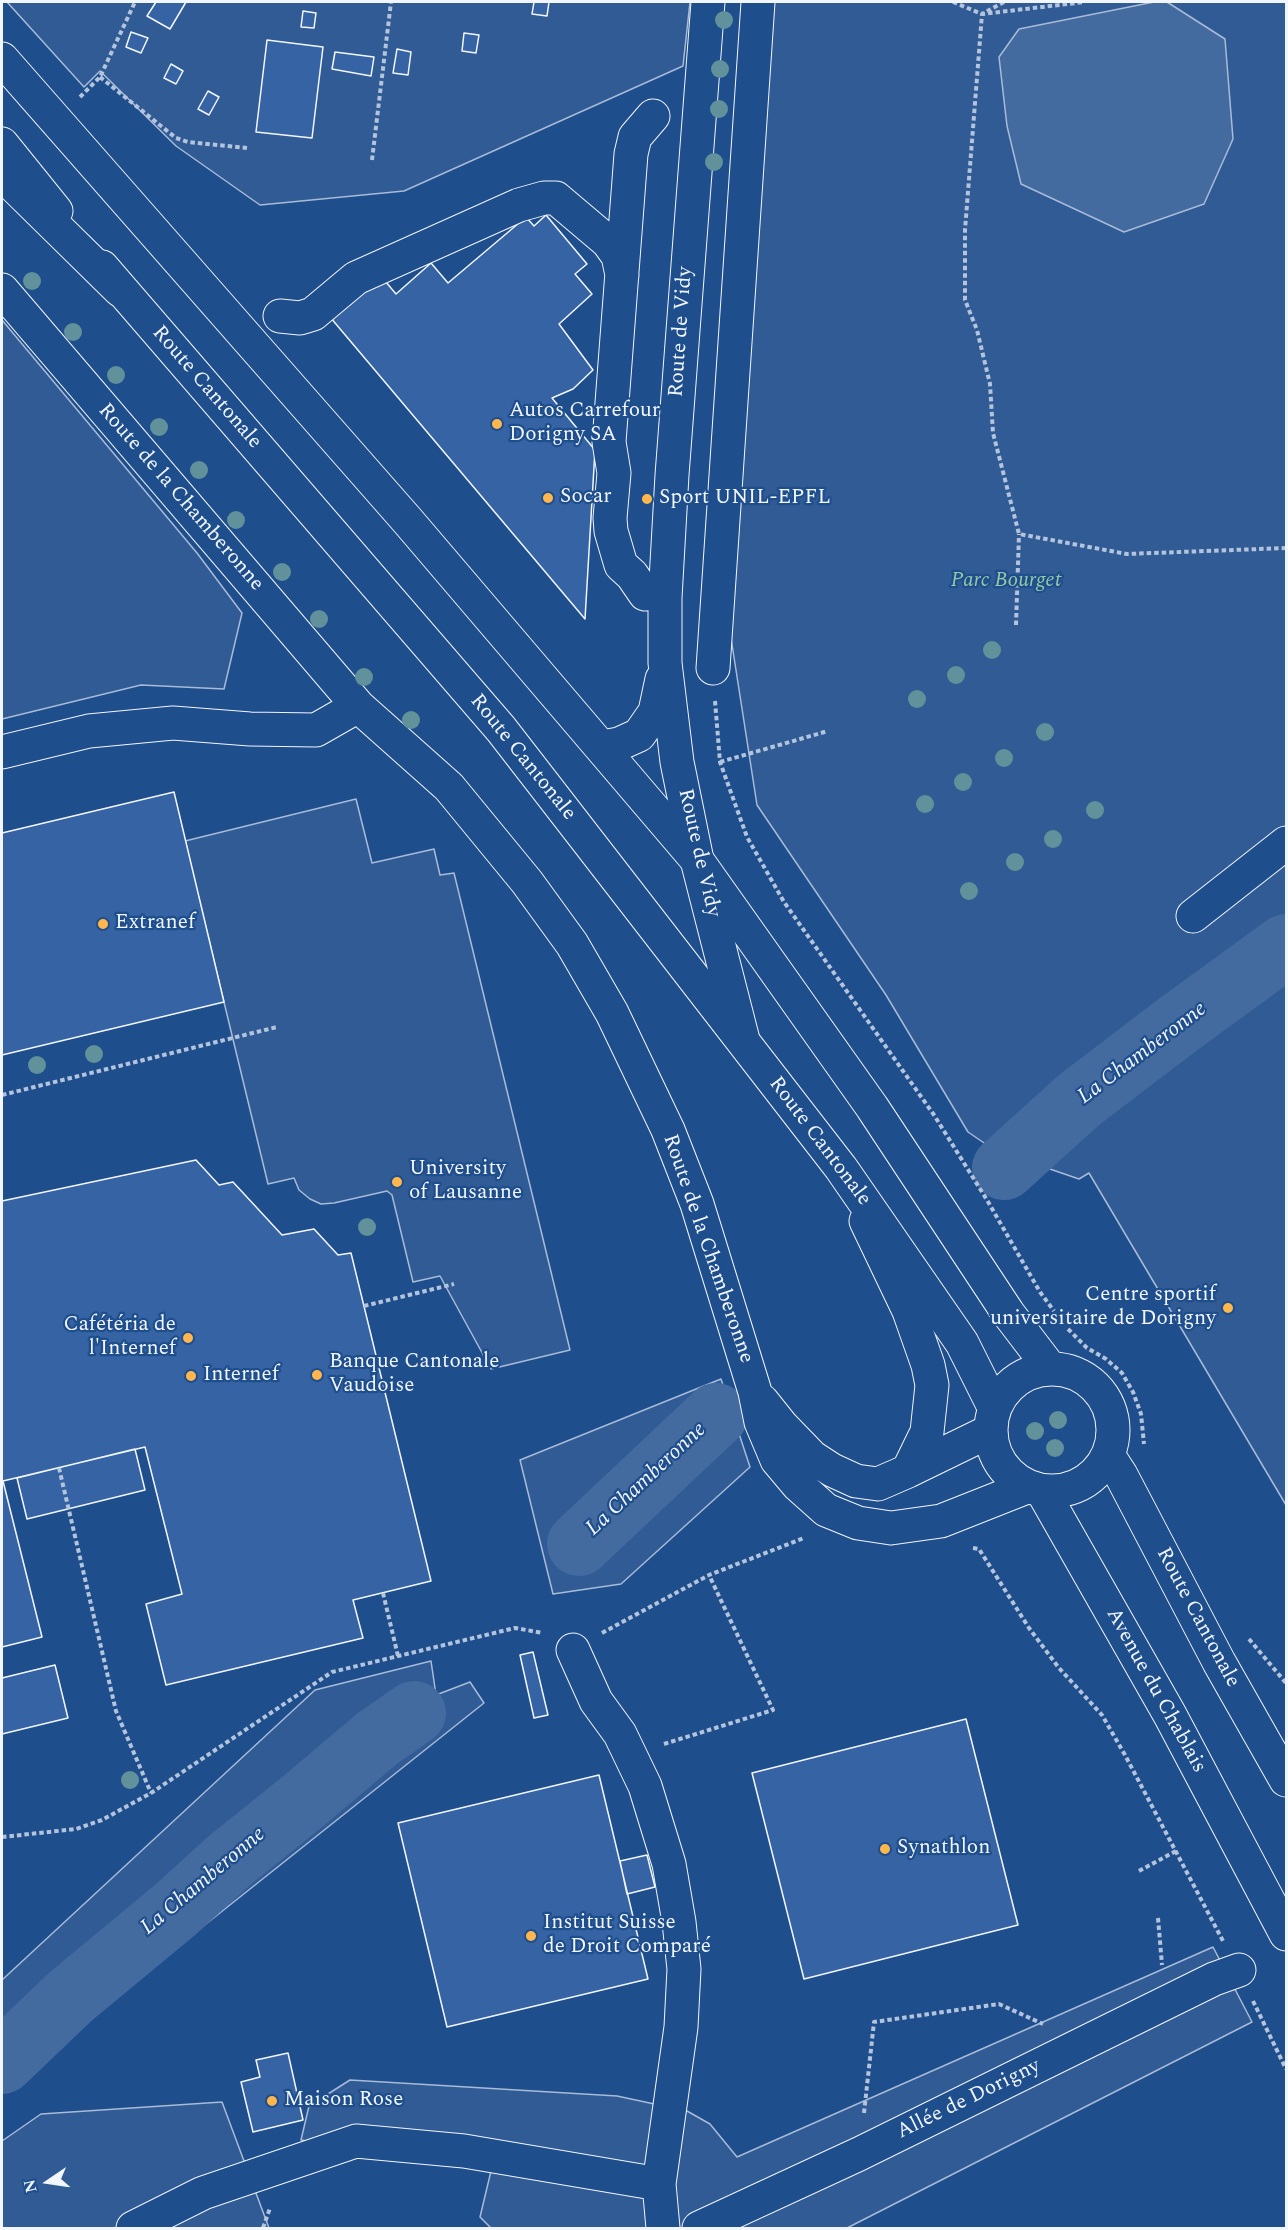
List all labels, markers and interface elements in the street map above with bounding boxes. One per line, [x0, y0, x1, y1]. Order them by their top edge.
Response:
street label: Route de Vidy [665, 266, 699, 398]
street label: Route Cantonale [146, 321, 266, 455]
street label: Route de la Chamberonne [92, 399, 268, 597]
place label: Autos Carrefour Dorigny SA [509, 399, 660, 449]
marker: Autos Carrefour Dorigny SA [490, 417, 504, 431]
place label: Socar [560, 485, 612, 511]
place label: Sport UNIL-EPFL [659, 486, 831, 512]
marker: Socar [541, 491, 555, 505]
marker: Sport UNIL-EPFL [640, 492, 654, 506]
park label: Parc Bourget [951, 569, 1061, 595]
street label: Route Cantonale [463, 690, 581, 826]
street label: Route de Vidy [671, 786, 725, 920]
place label: Extranef [115, 911, 195, 937]
marker: Extranef [96, 917, 110, 931]
water label: La Chamberonne [1073, 997, 1213, 1111]
street label: Route Cantonale [762, 1073, 876, 1211]
street label: Route de la Chamberonne [656, 1131, 758, 1367]
place label: University of Lausanne [409, 1157, 522, 1207]
marker: University of Lausanne [390, 1175, 404, 1189]
place label: Centre sportif universitaire de Dorigny [990, 1283, 1216, 1333]
marker: Centre sportif universitaire de Dorigny [1221, 1301, 1235, 1315]
place label: Cafétéria de l'Internef [63, 1313, 176, 1363]
marker: Cafétéria de l'Internef [181, 1331, 195, 1345]
place label: Banque Cantonale Vaudoise [329, 1350, 499, 1400]
place label: Internef [203, 1363, 279, 1389]
marker: Banque Cantonale Vaudoise [310, 1368, 324, 1382]
marker: Internef [184, 1369, 198, 1383]
water label: La Chamberonne [581, 1418, 713, 1542]
street label: Route Cantonale [1149, 1544, 1245, 1692]
street label: Avenue du Chablais [1099, 1604, 1211, 1778]
water label: La Chamberonne [136, 1822, 272, 1942]
place label: Synathlon [897, 1836, 990, 1862]
marker: Synathlon [878, 1842, 892, 1856]
place label: Institut Suisse de Droit Comparé [543, 1911, 711, 1961]
marker: Institut Suisse de Droit Comparé [524, 1929, 538, 1943]
street label: Allée de Dorigny [893, 2054, 1045, 2146]
place label: Maison Rose [284, 2088, 403, 2114]
marker: Maison Rose [265, 2094, 279, 2108]
north arrow [18, 2152, 78, 2212]
text: N [17, 2177, 44, 2195]

